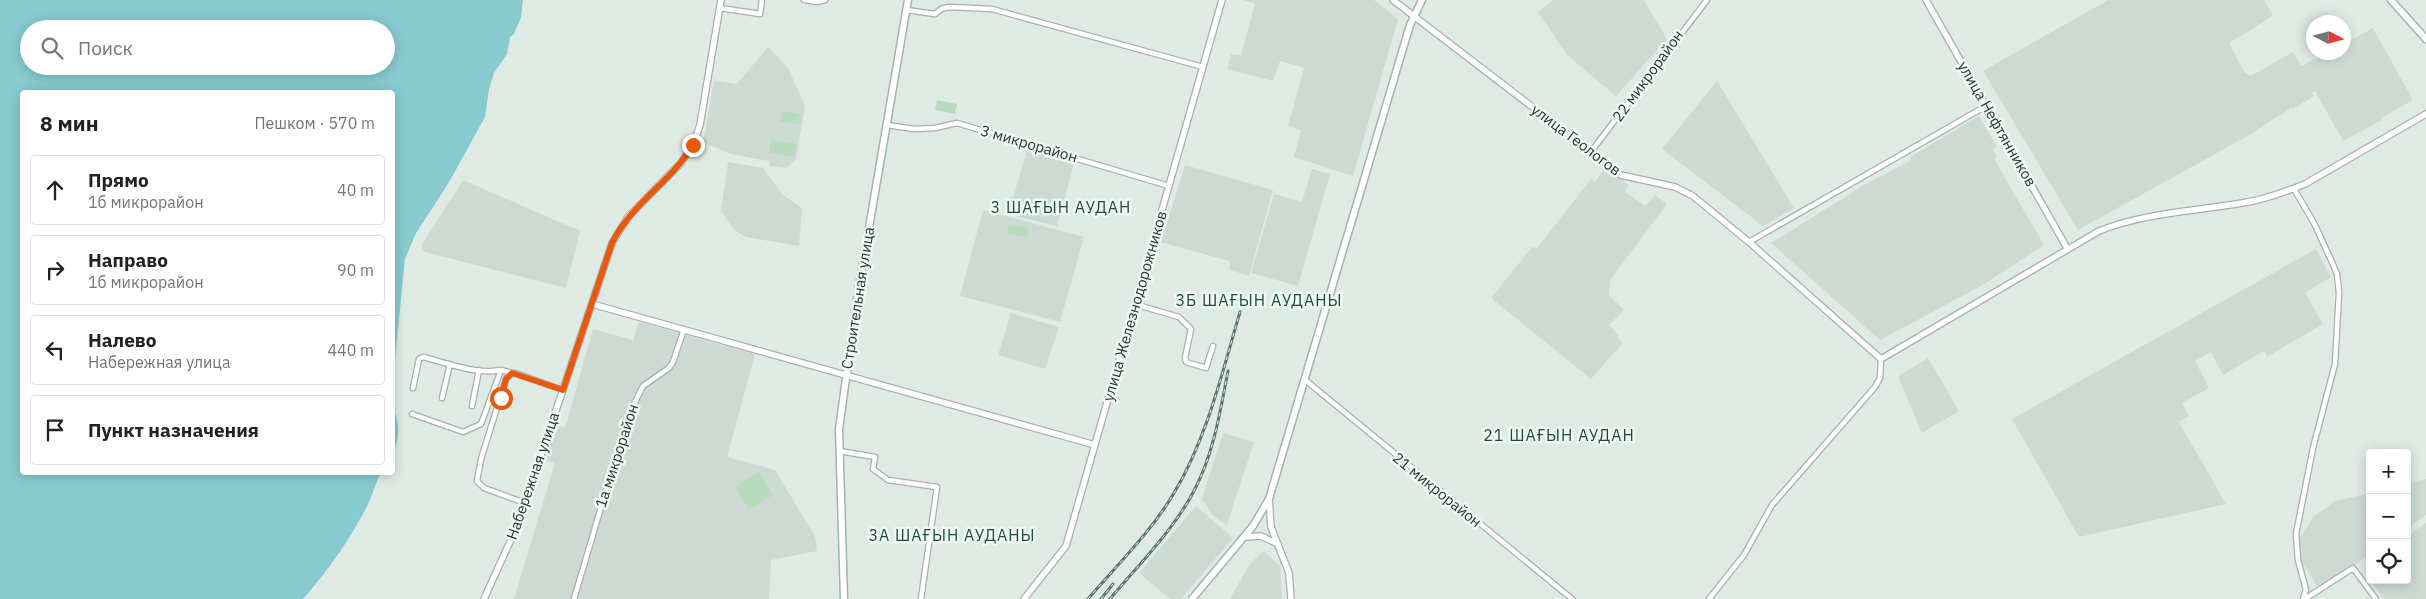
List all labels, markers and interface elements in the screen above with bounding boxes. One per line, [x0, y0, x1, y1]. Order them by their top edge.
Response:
north arrow [2306, 15, 2351, 60]
search box [20, 20, 395, 75]
street label: 22 микрорайон [1608, 26, 1687, 125]
icon: search [38, 34, 66, 62]
text: Поиск [78, 36, 133, 60]
street label: улица Нефтянников [1954, 58, 2041, 190]
street label: улица Геологов [1528, 100, 1625, 180]
text: 8 мин [40, 109, 99, 137]
text: Пешком · 570 m [254, 113, 375, 133]
street label: 3 микрорайон [979, 121, 1080, 166]
route end [682, 134, 705, 157]
text: Прямо [88, 168, 149, 192]
icon: ahead [41, 176, 69, 204]
text: 40 m [337, 180, 374, 200]
text: 1б микрорайон [88, 192, 204, 212]
district label: 3 ШАҒЫН АУДАН [991, 197, 1131, 217]
street label: улица Железнодорожников [1098, 208, 1171, 403]
street label: Строительная улица [837, 225, 878, 370]
text: Направо [88, 248, 168, 272]
icon: right [41, 256, 69, 284]
text: 90 m [337, 260, 374, 280]
text: 1б микрорайон [88, 272, 204, 292]
district label: 3Б ШАҒЫН АУДАНЫ [1175, 290, 1343, 310]
text: Налево [88, 328, 157, 352]
icon: left [41, 336, 69, 364]
text: 440 m [327, 340, 374, 360]
text: Набережная улица [88, 352, 231, 372]
route start [490, 387, 513, 410]
street label: 1а микрорайон [591, 402, 642, 510]
street label: Набережная улица [502, 410, 563, 542]
icon: arrive [41, 416, 69, 444]
text: Пункт назначения [88, 418, 259, 442]
district label: 21 ШАҒЫН АУДАН [1483, 425, 1635, 445]
street label: 21 микрорайон [1389, 448, 1486, 531]
map controls [2366, 449, 2411, 584]
button: + [2366, 449, 2411, 494]
button: − [2366, 494, 2411, 539]
district label: 3А ШАҒЫН АУДАНЫ [868, 525, 1036, 545]
button: locate [2366, 539, 2411, 584]

